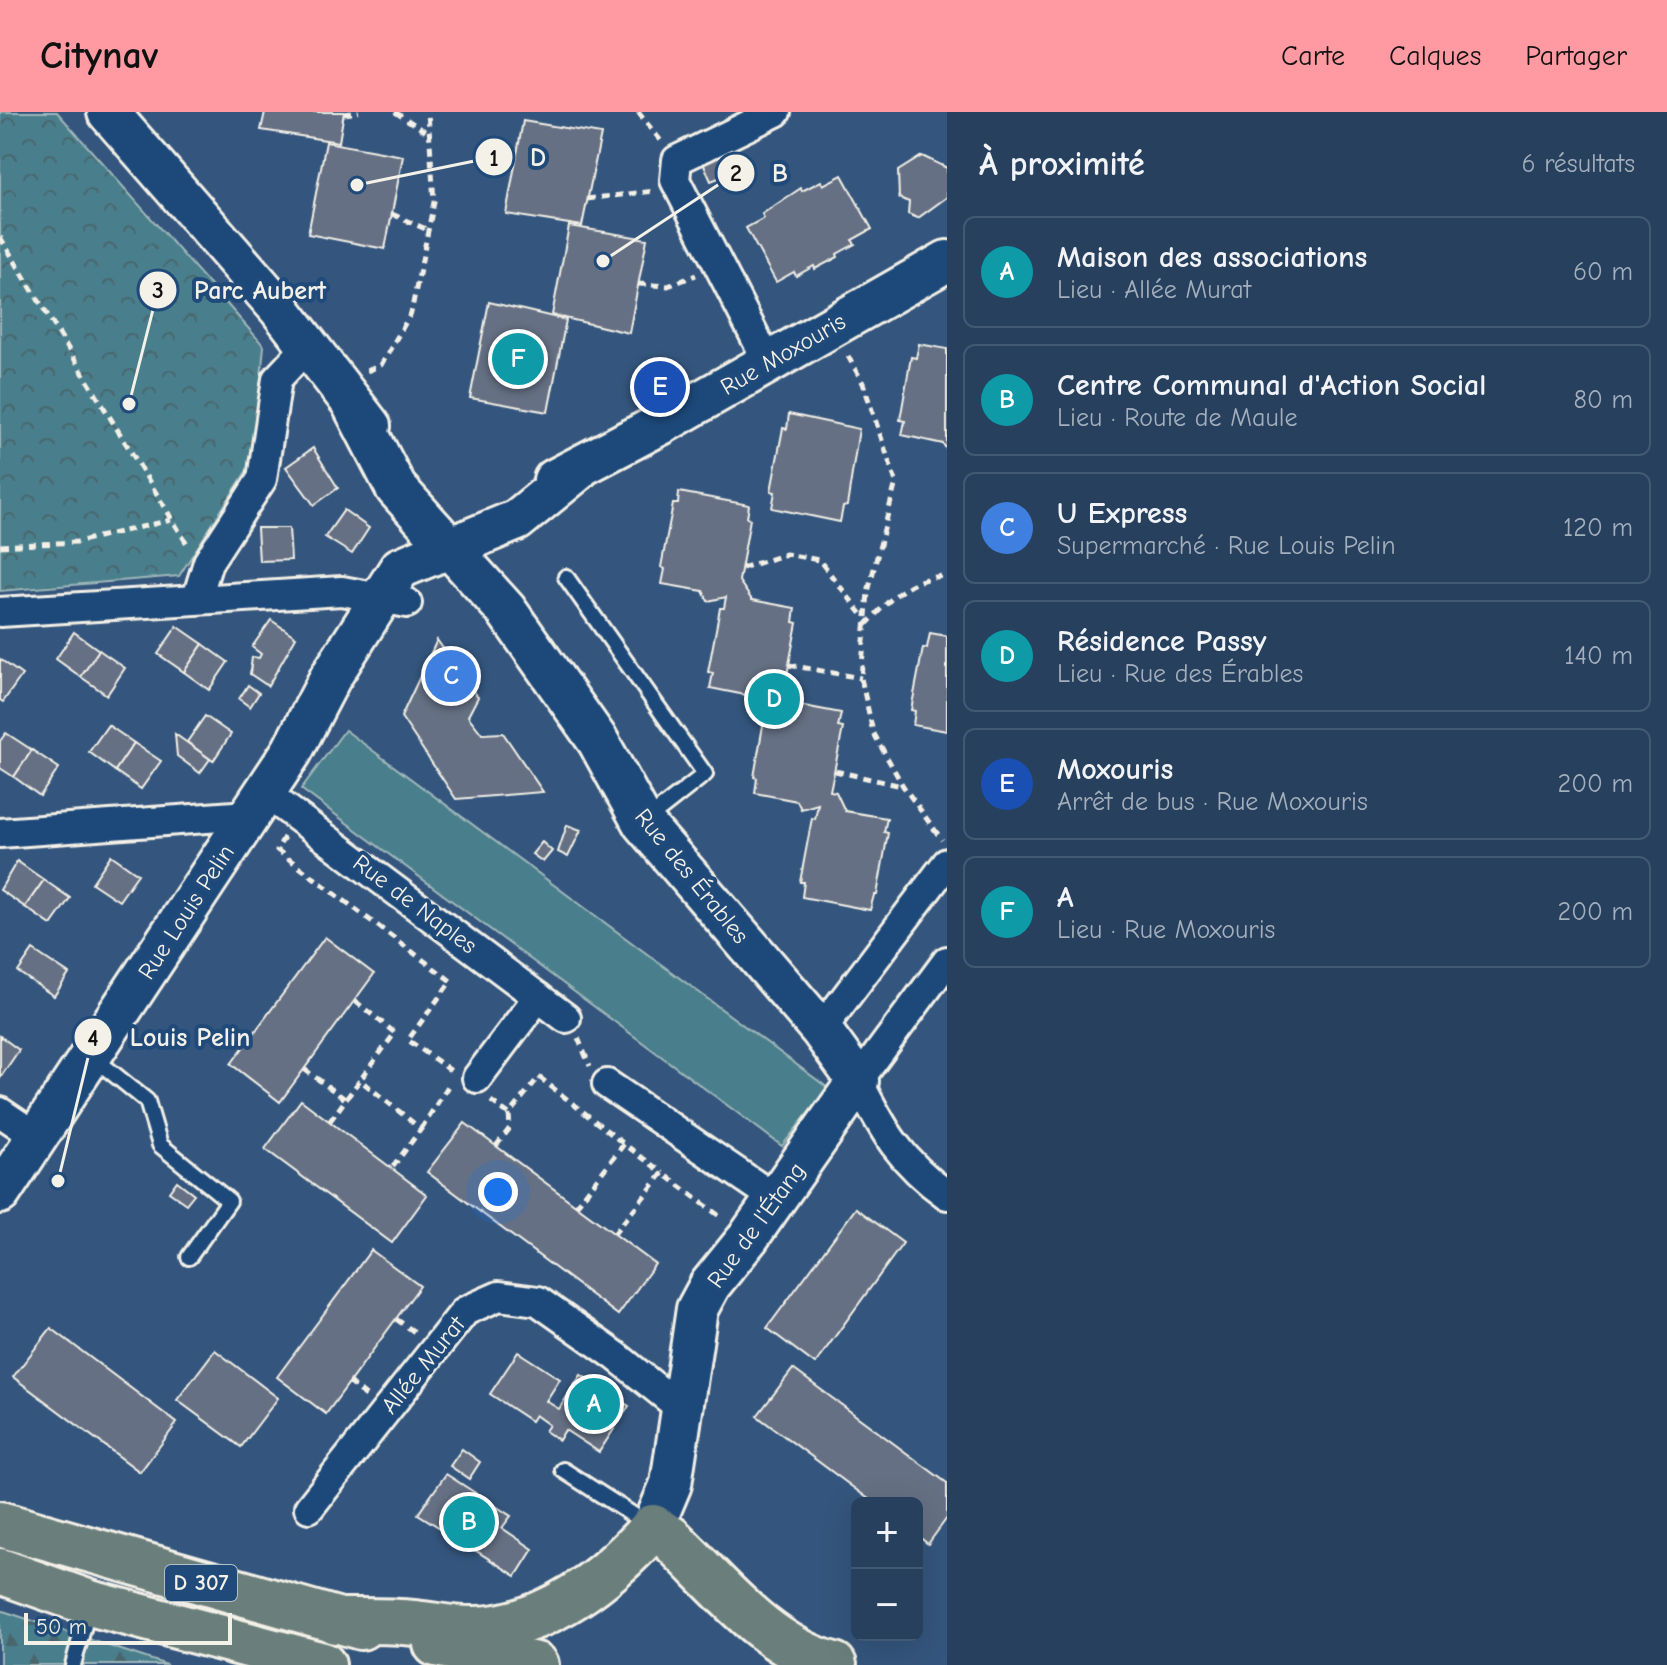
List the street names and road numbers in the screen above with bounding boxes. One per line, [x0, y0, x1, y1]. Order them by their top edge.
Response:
street label: Rue Moxouris [716, 307, 850, 401]
street label: Rue des Érables [629, 803, 755, 949]
street label: Rue Louis Pelin [132, 839, 240, 985]
street label: Rue de Naples [348, 848, 482, 960]
street label: Rue de l'Étang [701, 1157, 811, 1293]
street label: Allée Murat [375, 1310, 471, 1419]
road number: D 307 [165, 1565, 237, 1601]

